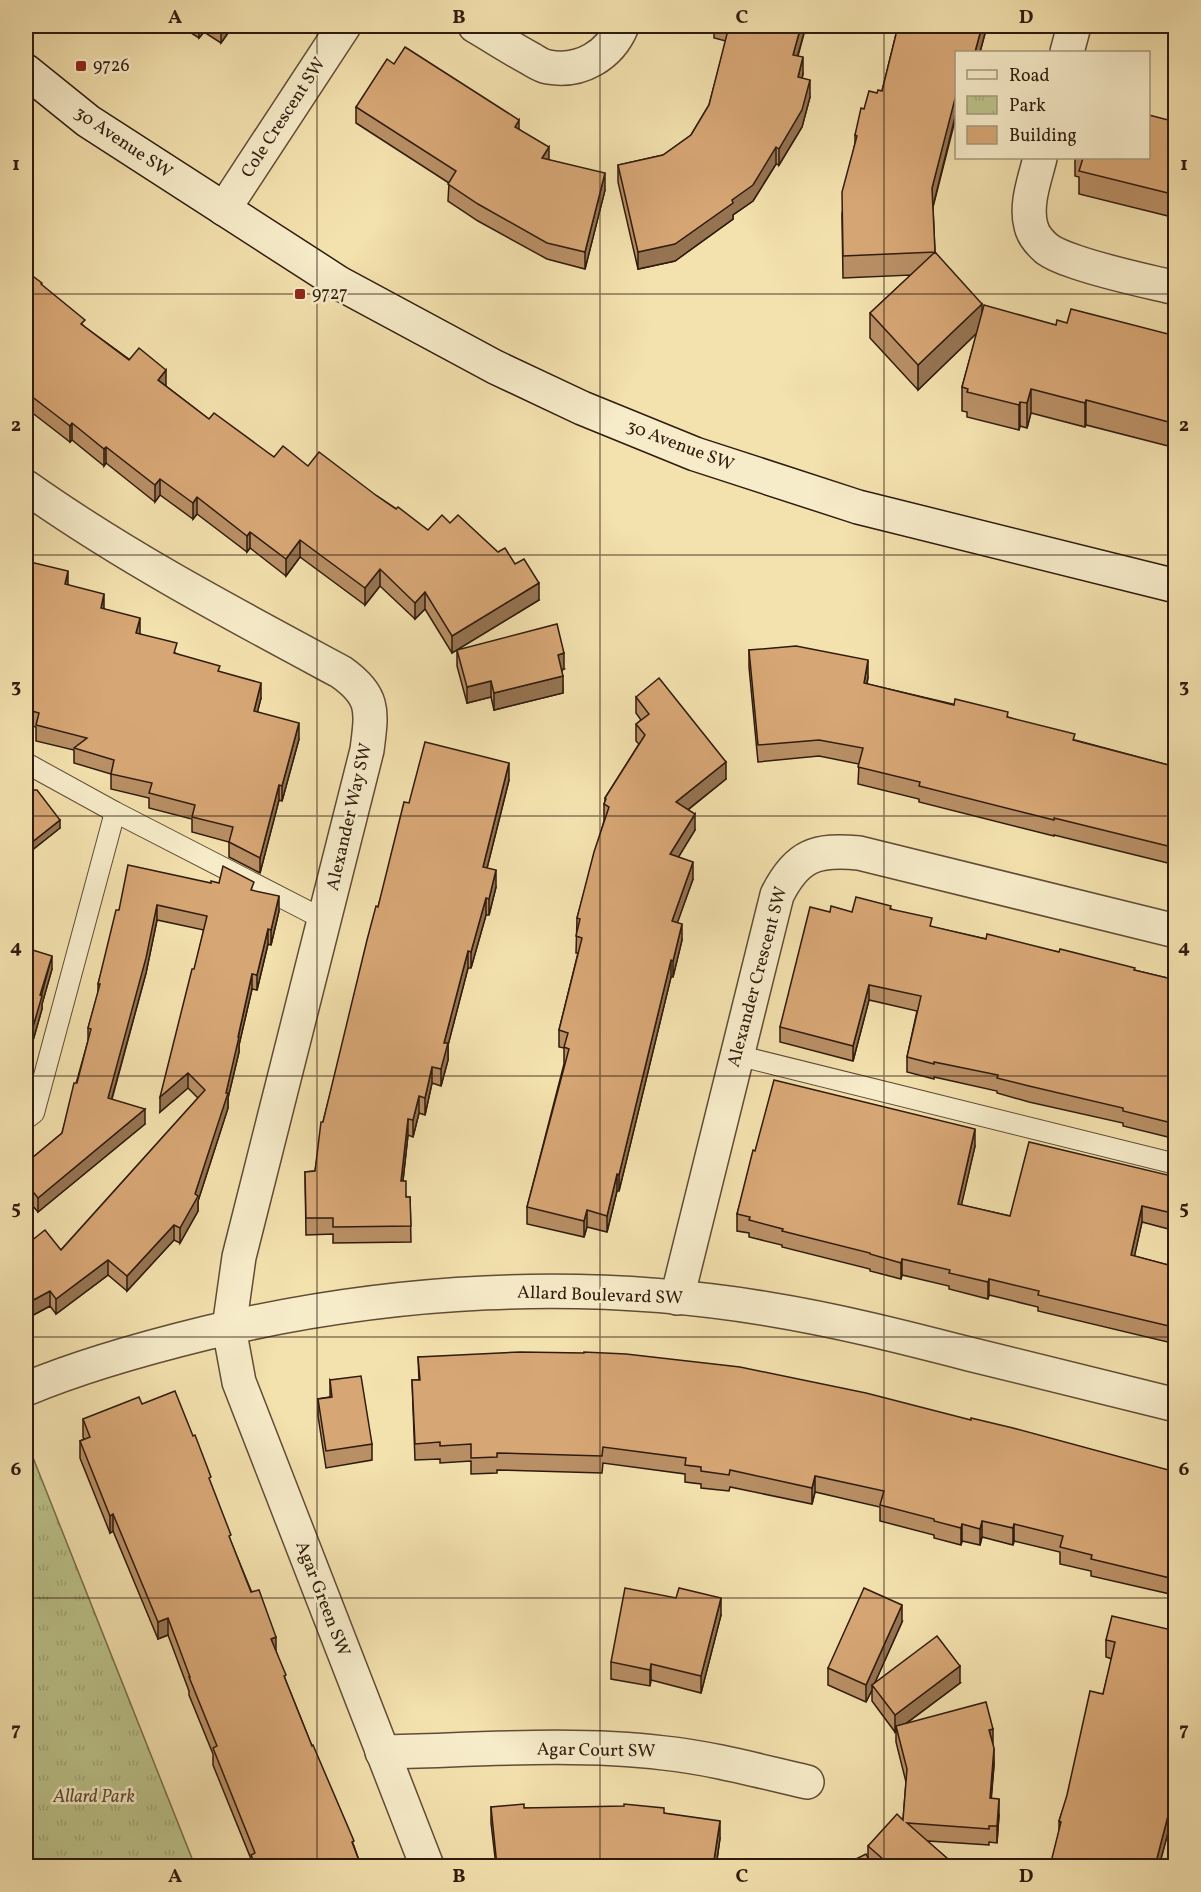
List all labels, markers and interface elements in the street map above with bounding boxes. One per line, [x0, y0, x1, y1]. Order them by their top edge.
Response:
text: A [168, 4, 182, 32]
text: B [452, 4, 466, 32]
text: C [736, 4, 749, 32]
text: D [1019, 4, 1033, 32]
legend [955, 51, 1150, 159]
street label: Cole Crescent SW [236, 53, 332, 183]
place label: 9726 [93, 54, 130, 79]
marker: 9726 [74, 59, 88, 73]
text: Road [1009, 64, 1050, 89]
text: Park [1009, 94, 1046, 119]
street label: 30 Avenue SW [69, 101, 177, 185]
text: Building [1009, 124, 1077, 149]
text: 1 [12, 151, 20, 179]
text: 1 [1180, 151, 1188, 179]
place label: 9727 [312, 282, 348, 307]
marker: 9727 [293, 287, 307, 301]
text: 2 [11, 412, 21, 440]
text: 2 [1179, 412, 1189, 440]
street label: 30 Avenue SW [623, 414, 737, 478]
text: 3 [11, 673, 21, 701]
text: 3 [1179, 673, 1189, 701]
street label: Alexander Way SW [321, 741, 379, 893]
street label: Alexander Crescent SW [722, 884, 794, 1070]
text: 4 [10, 934, 22, 962]
text: 4 [1178, 934, 1190, 962]
text: 5 [11, 1195, 21, 1223]
text: 5 [1179, 1195, 1189, 1223]
street label: Allard Boulevard SW [517, 1281, 683, 1311]
text: 6 [11, 1456, 22, 1484]
text: 6 [1179, 1456, 1190, 1484]
street label: Agar Green SW [289, 1538, 355, 1660]
text: 7 [11, 1716, 21, 1744]
text: 7 [1179, 1716, 1189, 1744]
street label: Agar Court SW [537, 1737, 655, 1765]
park label: Allard Park [52, 1785, 135, 1810]
text: A [168, 1863, 182, 1891]
text: B [452, 1863, 466, 1891]
text: C [736, 1863, 749, 1891]
text: D [1019, 1863, 1033, 1891]

